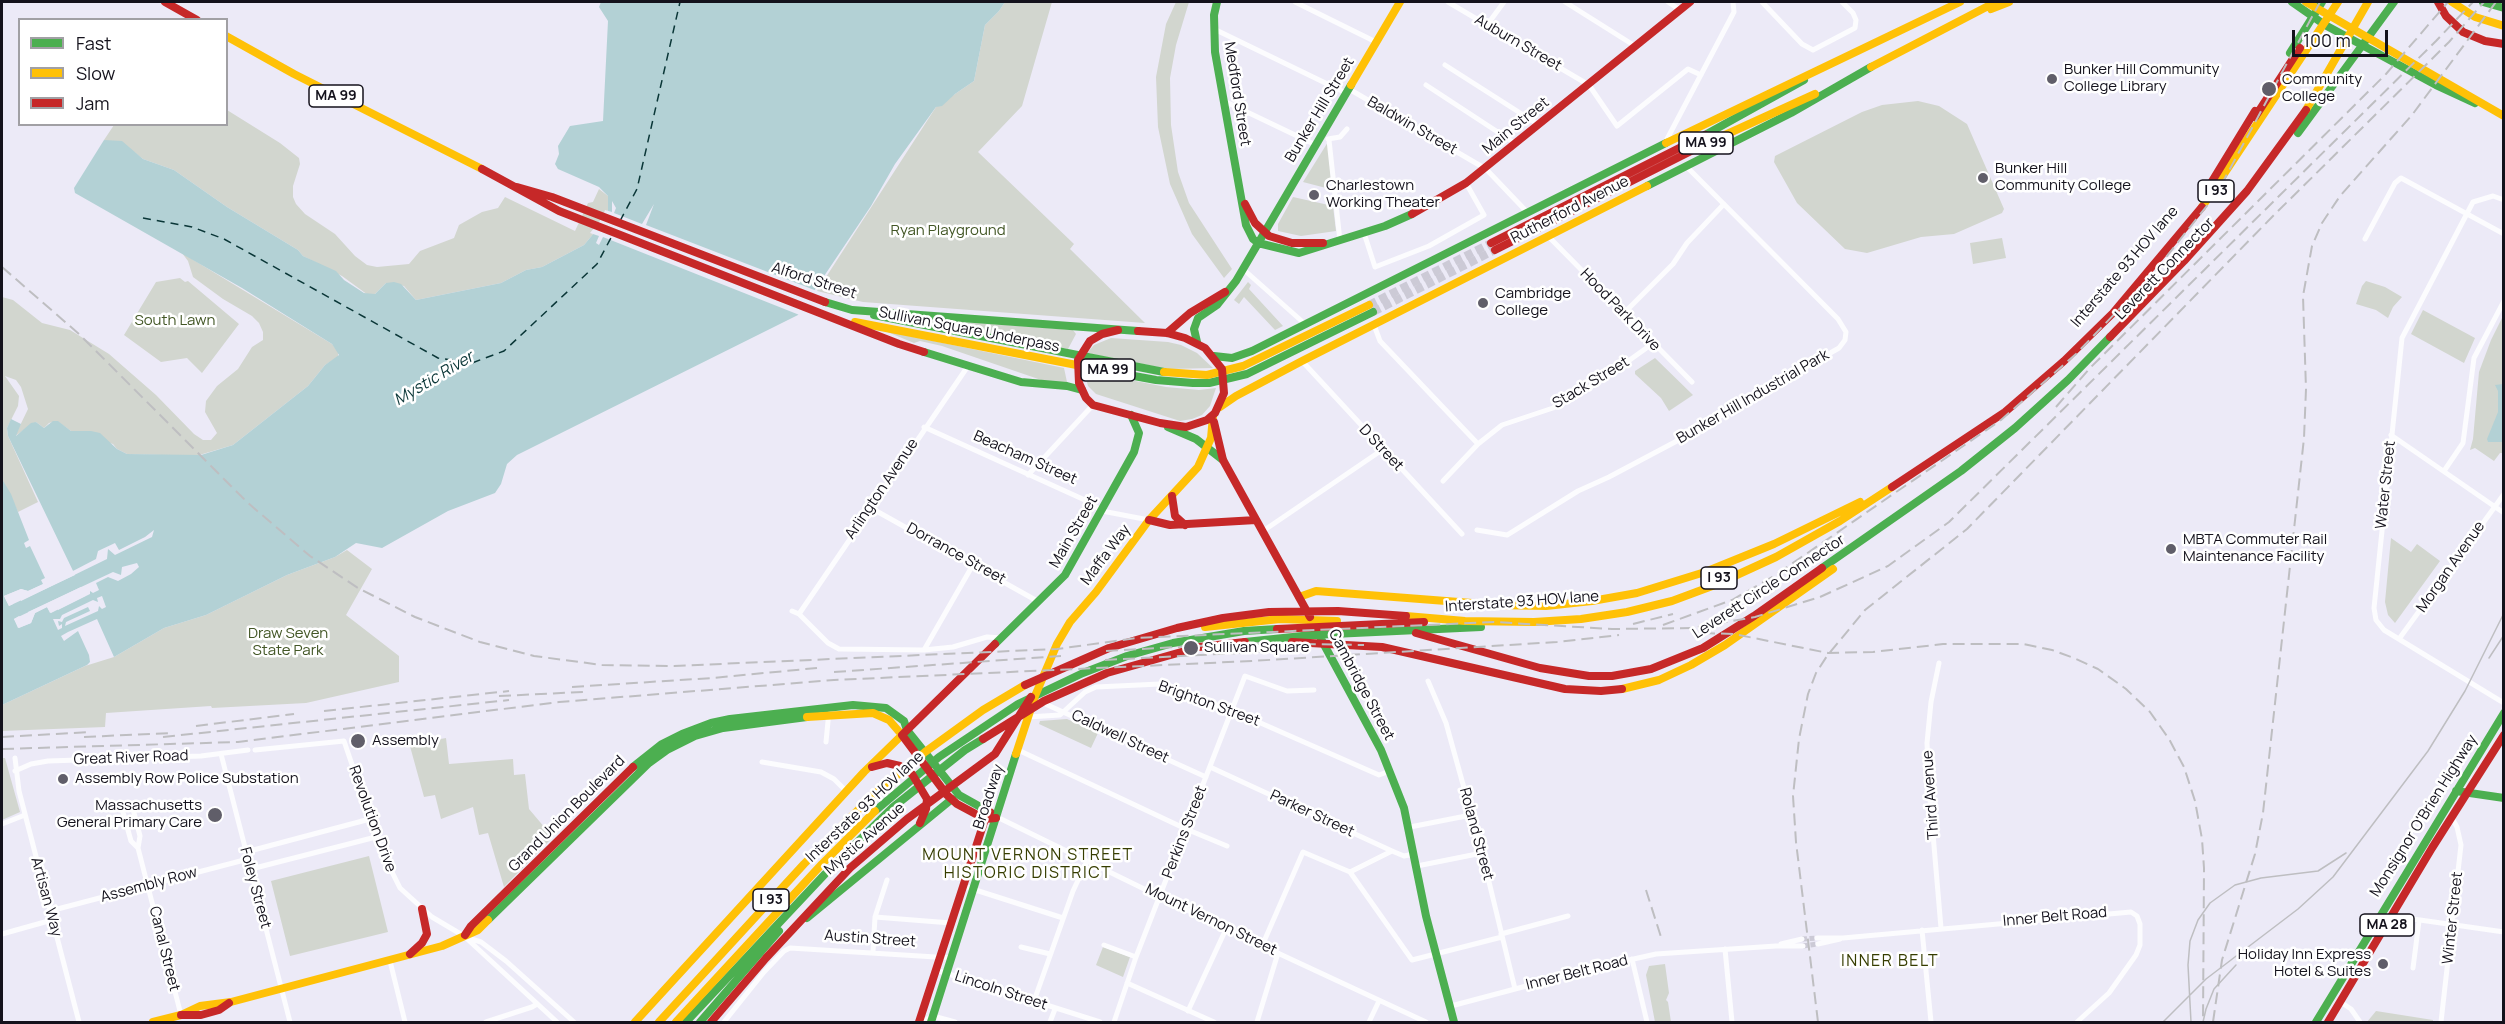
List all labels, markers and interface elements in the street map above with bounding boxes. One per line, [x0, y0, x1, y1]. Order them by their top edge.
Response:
street label: Auburn Street [1471, 11, 1565, 75]
legend [18, 18, 228, 126]
scale bar [2295, 18, 2391, 56]
text: 100 m [2303, 28, 2351, 52]
text: Fast [76, 31, 111, 55]
street label: Medford Street [1220, 41, 1254, 147]
street label: Bunker Hill Street [1282, 54, 1358, 166]
text: Slow [76, 61, 115, 85]
place label: Bunker Hill Community College Library [2064, 61, 2219, 96]
place label: Community College [2282, 71, 2362, 106]
marker: Bunker Hill Community College Library [2045, 72, 2059, 86]
marker: Community College [2260, 80, 2278, 98]
road number: MA 99 [309, 85, 363, 107]
text: Jam [76, 91, 110, 115]
street label: Baldwin Street [1364, 93, 1460, 159]
street label: Main Street [1479, 94, 1553, 158]
road number: MA 99 [1679, 132, 1733, 154]
place label: Bunker Hill Community College [1995, 160, 2131, 195]
marker: Bunker Hill Community College [1976, 171, 1990, 185]
street label: Rutherford Avenue [1508, 173, 1632, 247]
place label: Charlestown Working Theater [1326, 177, 1440, 212]
road number: I 93 [2198, 180, 2234, 202]
marker: Charlestown Working Theater [1307, 188, 1321, 202]
street label: Interstate 93 HOV lane [2068, 203, 2182, 331]
street label: Leverett Connector [2112, 214, 2218, 324]
park label: Ryan Playground [890, 222, 1006, 240]
street label: Alford Street [769, 259, 859, 303]
street label: Hood Park Drive [1576, 265, 1664, 355]
place label: Cambridge College [1495, 285, 1571, 320]
marker: Cambridge College [1476, 296, 1490, 310]
street label: Sullivan Square Underpass [877, 304, 1061, 356]
park label: South Lawn [134, 312, 216, 330]
street label: Bunker Hill Industrial Park [1674, 346, 1832, 448]
water label: Mystic River [391, 348, 477, 410]
street label: Stack Street [1549, 353, 1633, 413]
road number: MA 99 [1081, 359, 1135, 381]
street label: D Street [1355, 421, 1407, 475]
street label: Beacham Street [970, 427, 1080, 489]
street label: Arlington Avenue [842, 435, 922, 543]
street label: Water Street [2372, 440, 2400, 530]
street label: Main Street [1046, 493, 1102, 571]
street label: Morgan Avenue [2413, 518, 2489, 616]
street label: Dorrance Street [903, 519, 1009, 589]
street label: Maffa Way [1077, 521, 1135, 589]
street label: Leverett Circle Connector [1690, 531, 1848, 643]
place label: MBTA Commuter Rail Maintenance Facility [2183, 531, 2327, 566]
marker: MBTA Commuter Rail Maintenance Facility [2164, 542, 2178, 556]
road number: I 93 [1701, 567, 1737, 589]
street label: Interstate 93 HOV lane [1444, 588, 1600, 616]
park label: Draw Seven State Park [248, 625, 328, 660]
street label: Cambridge Street [1324, 626, 1398, 744]
marker: Sullivan Square [1182, 639, 1200, 657]
place label: Sullivan Square [1204, 639, 1309, 657]
street label: Brighton Street [1156, 677, 1262, 731]
street label: Caldwell Street [1068, 707, 1172, 767]
marker: Assembly [349, 732, 367, 750]
place label: Assembly [372, 732, 439, 750]
street label: Monsignor O'Brien Highway [2367, 732, 2481, 900]
street label: Great River Road [73, 747, 189, 769]
street label: Interstate 93 HOV lane [802, 748, 928, 866]
street label: Third Avenue [1919, 750, 1943, 840]
street label: Grand Union Boulevard [505, 752, 629, 876]
street label: Broadway [970, 762, 1008, 832]
street label: Revolution Drive [344, 763, 400, 875]
place label: Assembly Row Police Substation [75, 770, 299, 788]
marker: Assembly Row Police Substation [56, 772, 70, 786]
street label: Perkins Street [1159, 783, 1211, 881]
street label: Roland Street [1455, 786, 1497, 882]
street label: Parker Street [1267, 787, 1357, 841]
place label: Massachusetts General Primary Care [57, 797, 202, 832]
street label: Mystic Avenue [821, 799, 909, 879]
marker: Massachusetts General Primary Care [206, 806, 224, 824]
street label: Foley Street [236, 845, 274, 931]
district label: MOUNT VERNON STREET HISTORIC DISTRICT [922, 846, 1134, 884]
street label: Artisan Way [27, 855, 65, 939]
street label: Assembly Row [99, 863, 199, 907]
street label: Winter Street [2439, 871, 2467, 965]
street label: Mount Vernon Street [1142, 880, 1280, 960]
road number: I 93 [753, 889, 789, 911]
street label: Inner Belt Road [2002, 903, 2108, 931]
street label: Canal Street [145, 905, 183, 993]
road number: MA 28 [2360, 914, 2414, 936]
street label: Austin Street [824, 927, 916, 951]
place label: Holiday Inn Express Hotel & Suites [2238, 946, 2371, 981]
street label: Inner Belt Road [1524, 952, 1630, 994]
district label: INNER BELT [1841, 952, 1939, 972]
marker: Holiday Inn Express Hotel & Suites [2376, 957, 2390, 971]
street label: Lincoln Street [952, 968, 1050, 1014]

